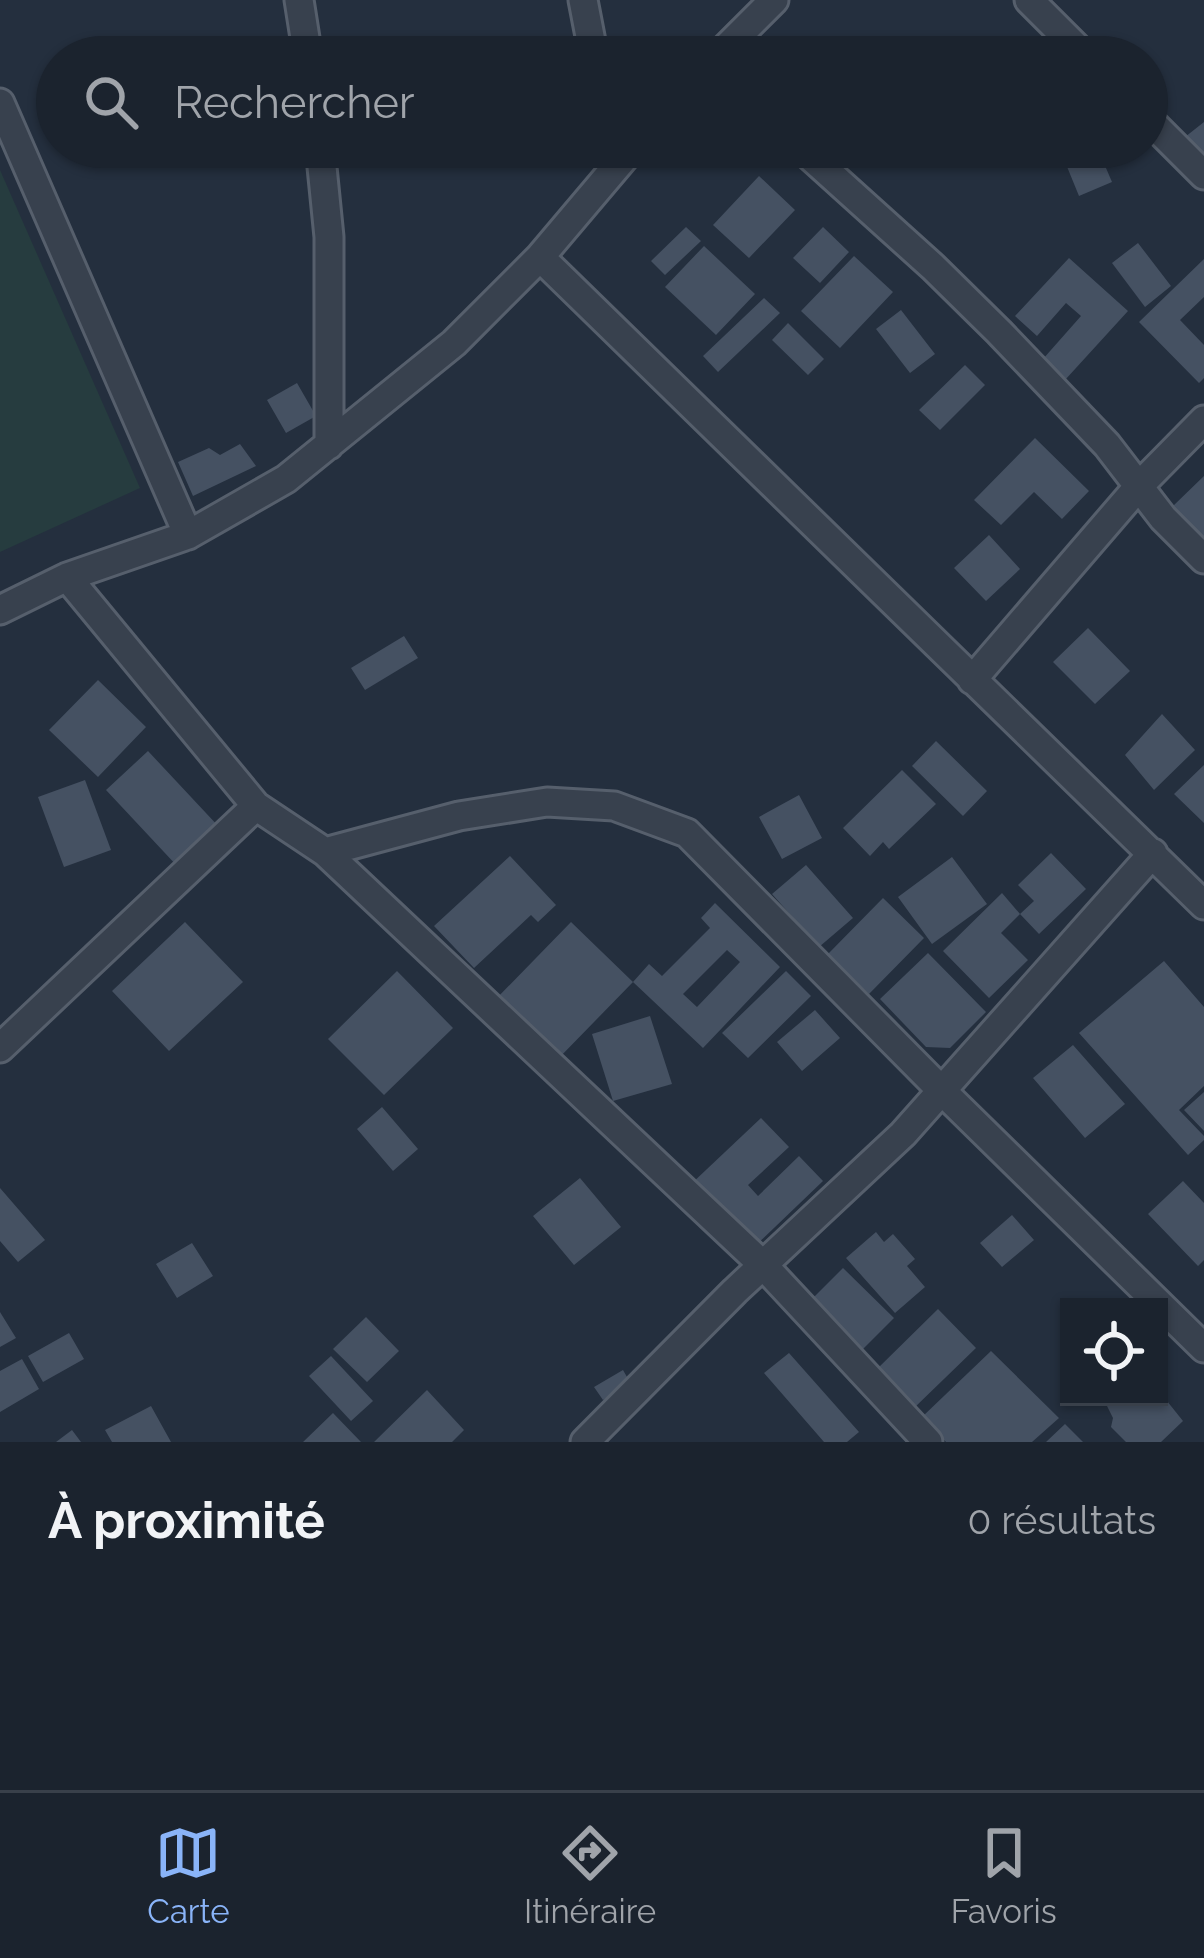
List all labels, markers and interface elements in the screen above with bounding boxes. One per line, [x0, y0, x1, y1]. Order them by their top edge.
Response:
search box [36, 36, 1168, 168]
icon: search [78, 69, 144, 135]
text: Rechercher [174, 76, 415, 129]
map controls [1060, 1298, 1168, 1406]
button: locate [1060, 1298, 1168, 1406]
text: À proximité [48, 1490, 325, 1550]
text: 0 résultats [968, 1497, 1156, 1543]
tab: Carte [147, 1820, 230, 1931]
tab: Itinéraire [524, 1820, 656, 1931]
tab: Favoris [951, 1820, 1057, 1931]

